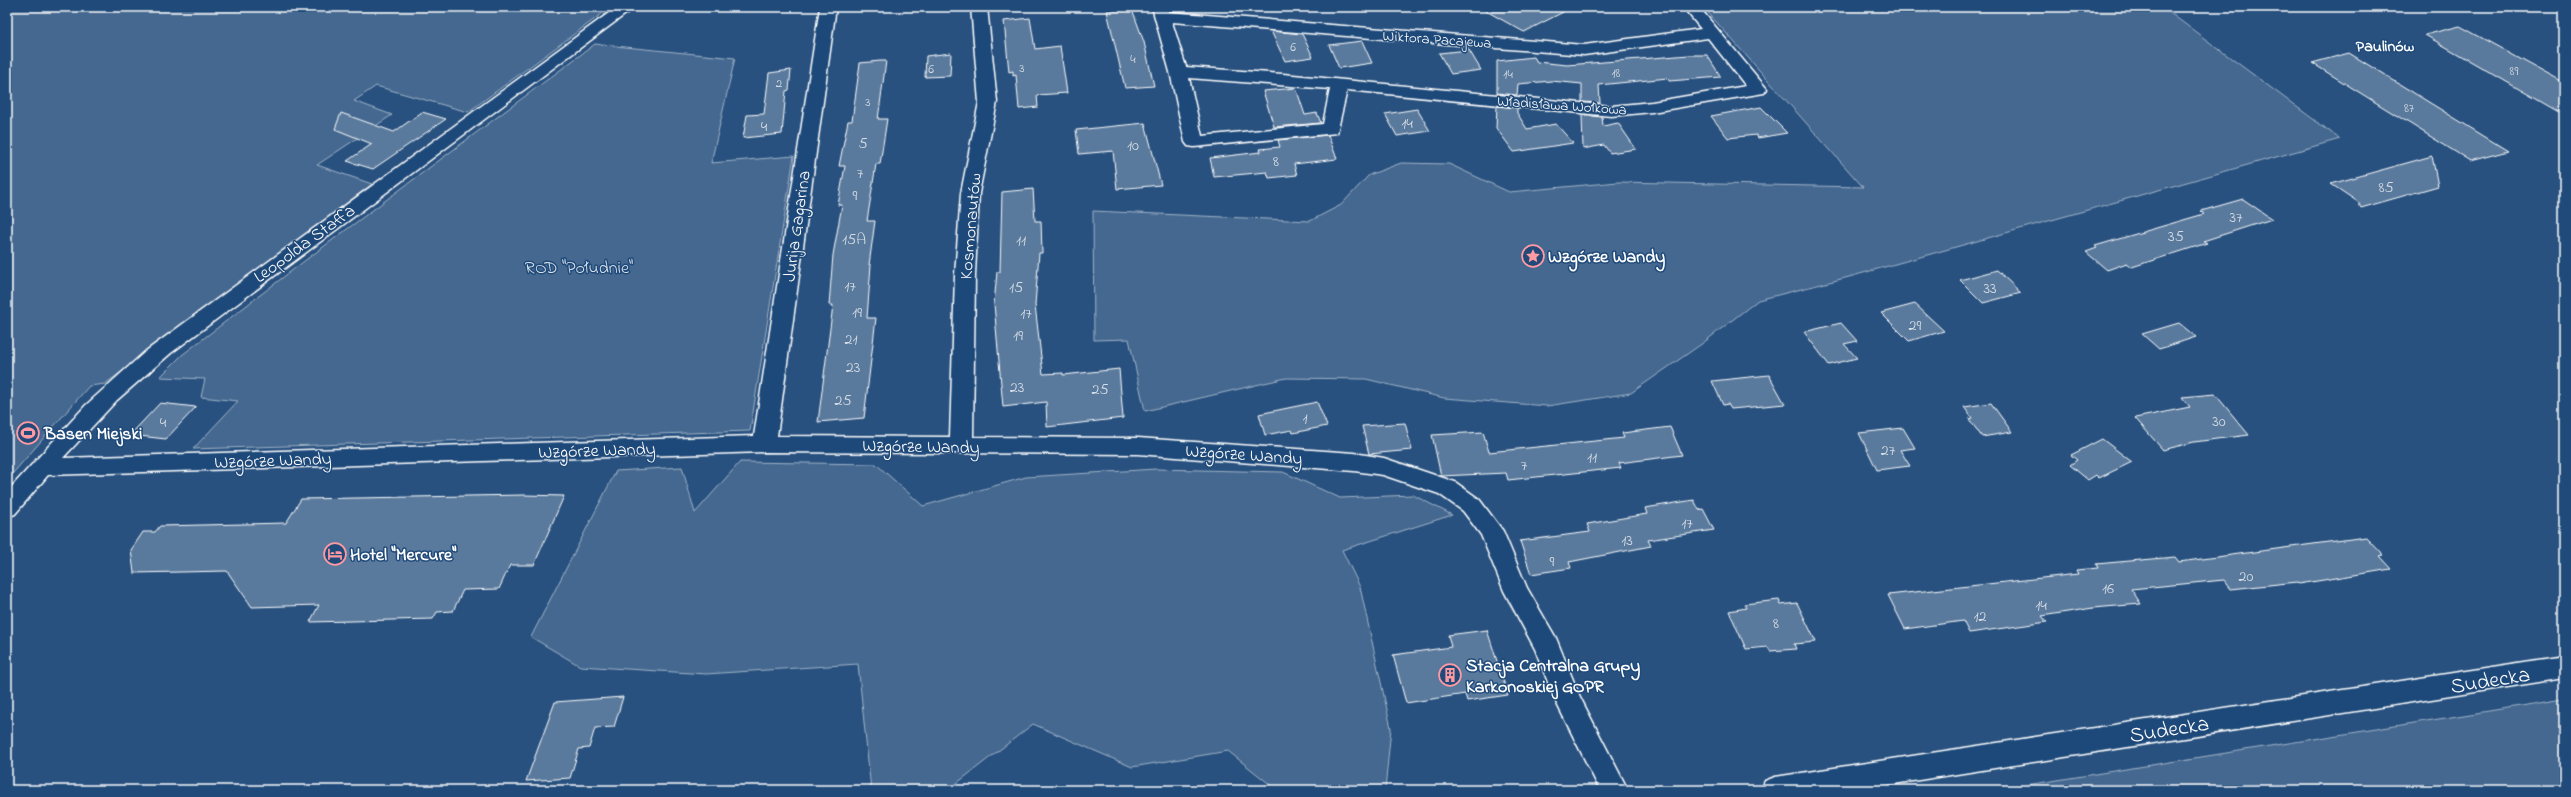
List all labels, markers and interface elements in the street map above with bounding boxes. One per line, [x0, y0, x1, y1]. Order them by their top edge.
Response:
street label: Wiktora Pacajewa [1382, 25, 1492, 55]
district label: Paulinów [2356, 35, 2415, 59]
house number: 6 [1290, 38, 1296, 57]
house number: 4 [1130, 50, 1136, 69]
house number: 3 [1019, 59, 1025, 78]
house number: 6 [928, 60, 934, 79]
house number: 89 [2510, 62, 2518, 81]
house number: 18 [1611, 64, 1621, 83]
house number: 14 [1503, 65, 1513, 84]
house number: 2 [776, 74, 783, 93]
street label: Władisława Wołkowa [1496, 90, 1627, 121]
house number: 3 [865, 93, 871, 112]
house number: 87 [2404, 99, 2415, 118]
house number: 14 [1401, 112, 1413, 136]
house number: 4 [761, 115, 768, 139]
house number: 5 [858, 132, 868, 156]
house number: 10 [1127, 134, 1139, 158]
house number: 8 [1273, 150, 1279, 174]
house number: 7 [857, 162, 864, 186]
street label: Jurija Gagarina [777, 169, 820, 284]
street label: Kosmonautów [954, 172, 990, 280]
house number: 85 [2378, 176, 2394, 200]
house number: 9 [853, 184, 858, 208]
street label: Leopolda Staffa [249, 199, 361, 290]
house number: 37 [2229, 206, 2243, 230]
house number: 35 [2168, 225, 2184, 249]
house number: 15A [842, 228, 866, 252]
house number: 11 [1016, 229, 1026, 253]
place icon: Wzgórze Wandy [1520, 243, 1546, 269]
place label: Wzgórze Wandy [1548, 245, 1665, 272]
park label: ROD "Południe" [525, 256, 633, 282]
house number: 17 [844, 275, 856, 299]
house number: 15 [1009, 276, 1023, 300]
house number: 33 [1983, 277, 1997, 301]
house number: 19 [852, 301, 862, 325]
house number: 17 [1020, 302, 1032, 326]
house number: 29 [1909, 314, 1922, 338]
house number: 19 [1013, 324, 1023, 348]
house number: 21 [844, 328, 858, 352]
house number: 23 [846, 356, 860, 380]
house number: 23 [1010, 376, 1024, 400]
house number: 25 [1091, 378, 1109, 402]
house number: 25 [834, 389, 852, 413]
house number: 1 [1302, 407, 1308, 431]
house number: 30 [2212, 410, 2226, 434]
house number: 4 [160, 411, 167, 435]
sports icon: Basen Miejski [15, 420, 41, 446]
place label: Basen Miejski [43, 422, 143, 448]
street label: Wzgórze Wandy [862, 434, 980, 463]
street label: Wzgórze Wandy [538, 437, 656, 468]
street label: Wzgórze Wandy [1184, 439, 1303, 474]
house number: 27 [1881, 439, 1896, 463]
house number: 11 [1587, 446, 1597, 470]
street label: Wzgórze Wandy [214, 447, 332, 478]
house number: 7 [1521, 454, 1528, 478]
house number: 17 [1681, 512, 1693, 536]
house number: 13 [1621, 529, 1633, 553]
hotel icon: Hotel "Mercure" [322, 541, 348, 567]
place label: Hotel "Mercure" [350, 543, 457, 569]
house number: 9 [1550, 550, 1555, 574]
house number: 20 [2239, 565, 2254, 589]
house number: 16 [2102, 577, 2114, 601]
house number: 14 [2035, 594, 2047, 618]
house number: 12 [1973, 605, 1987, 629]
house number: 8 [1773, 612, 1779, 636]
place label: Stacja Centralna Grupy Karkonoskiej GOPR [1466, 654, 1640, 701]
street label: Sudecka [2448, 660, 2533, 704]
building icon: Stacja Centralna Grupy Karkonoskiej GOPR [1437, 662, 1463, 688]
street label: Sudecka [2127, 709, 2212, 753]

